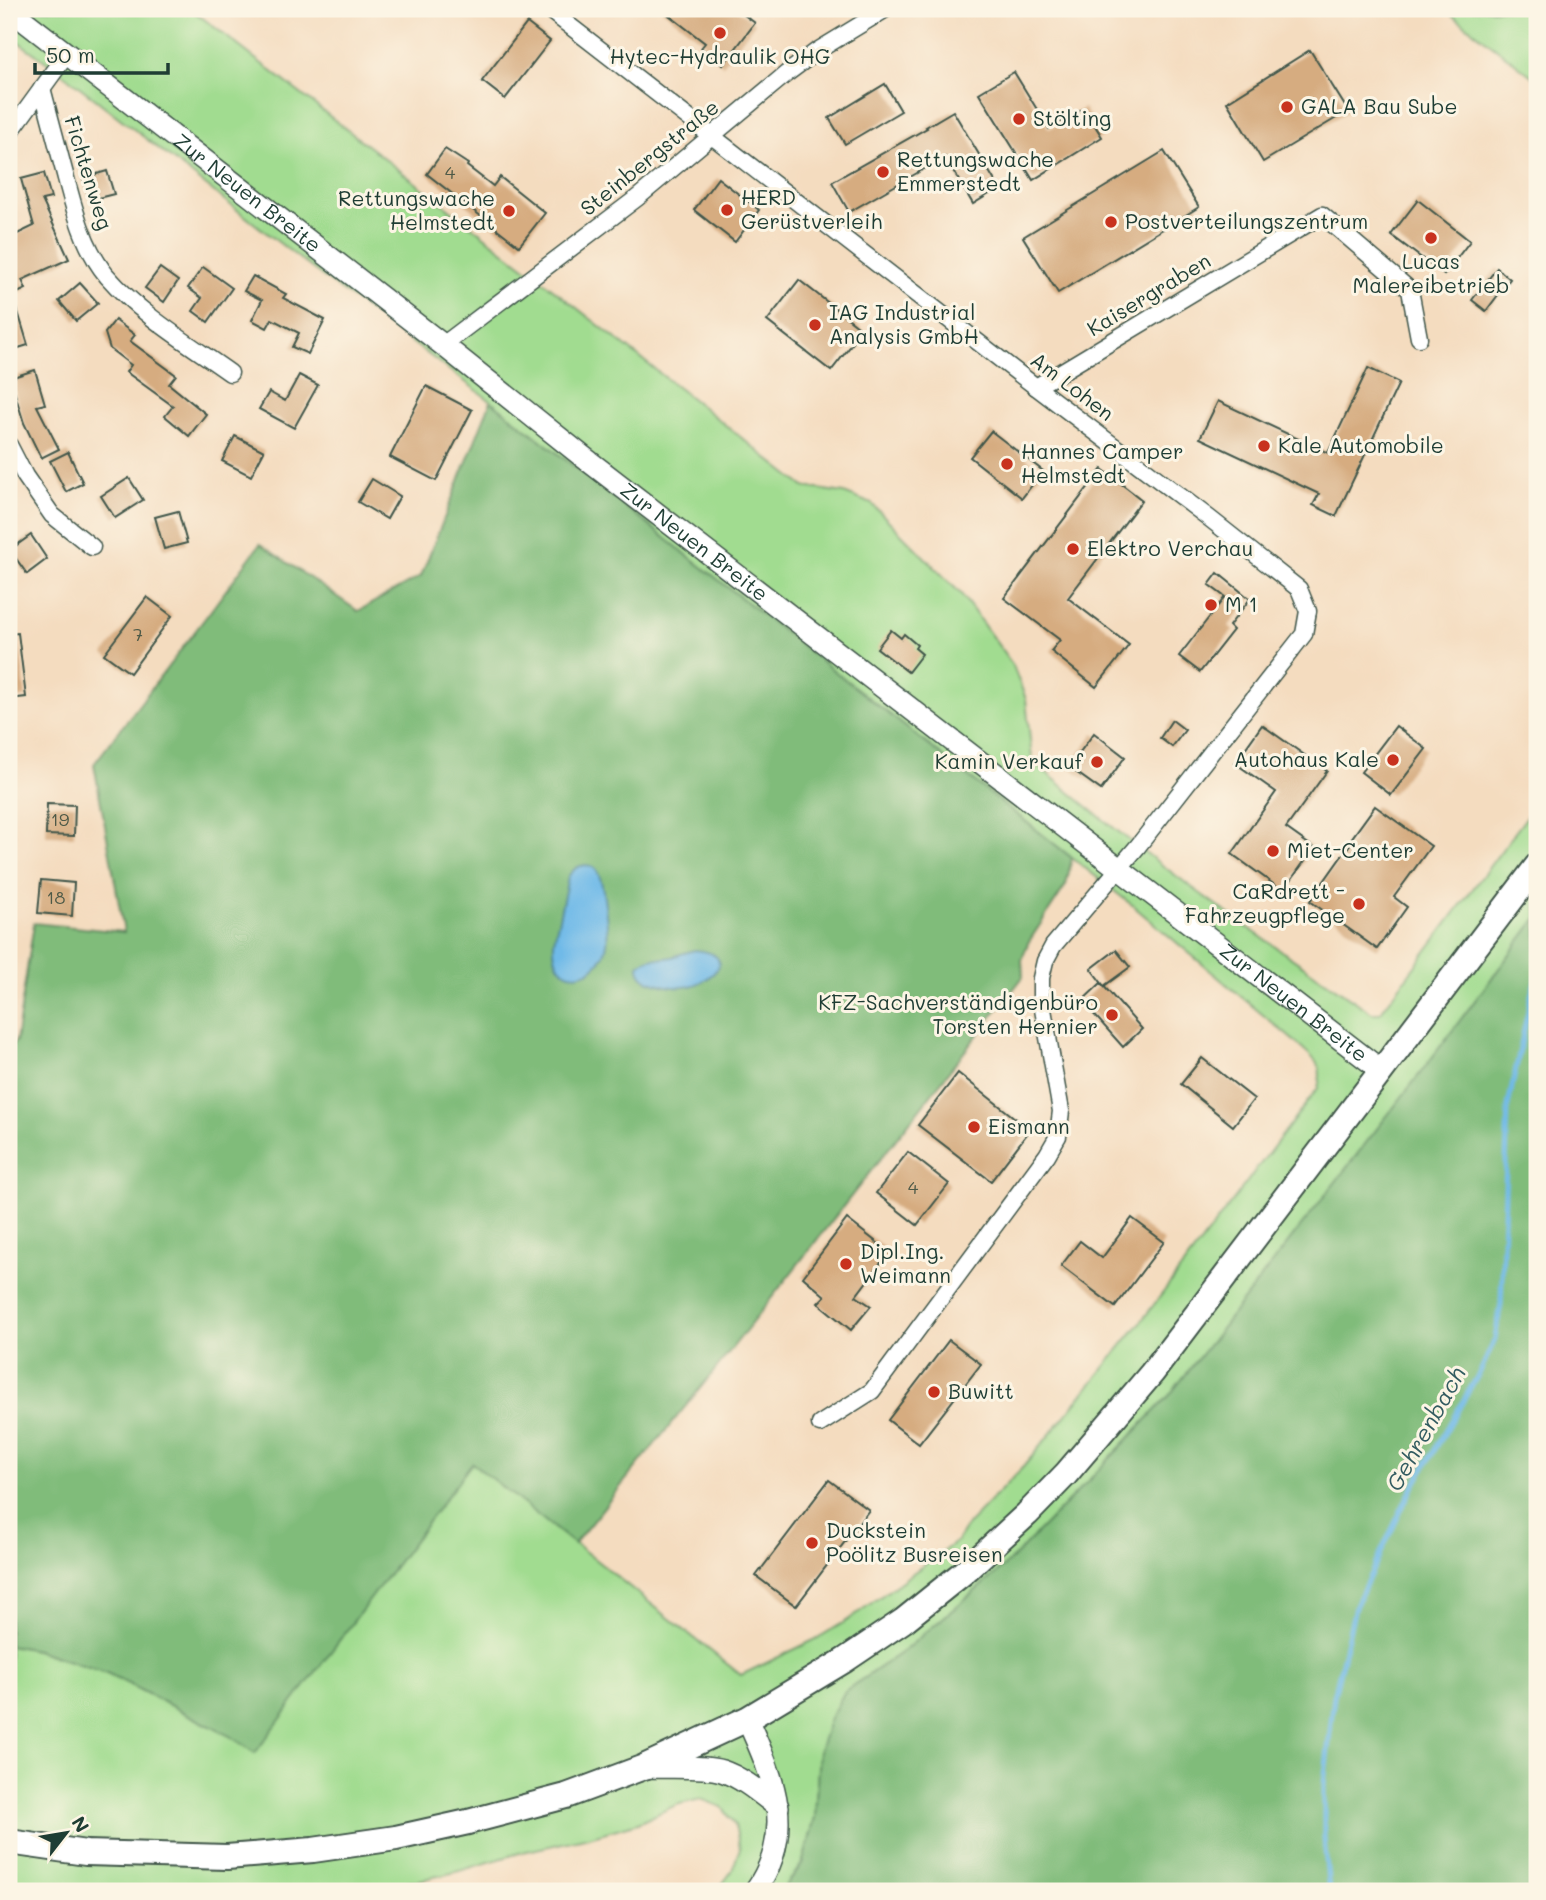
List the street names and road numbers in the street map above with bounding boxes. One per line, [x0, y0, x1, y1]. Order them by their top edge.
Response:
street label: Steinbergstraße [574, 93, 724, 221]
street label: Fichtenweg [59, 112, 120, 233]
street label: Zur Neuen Breite [169, 126, 327, 258]
street label: Kaisergraben [1081, 246, 1215, 341]
street label: Am Lohen [1026, 346, 1120, 426]
street label: Zur Neuen Breite [615, 475, 774, 606]
street label: Zur Neuen Breite [1215, 936, 1374, 1067]

